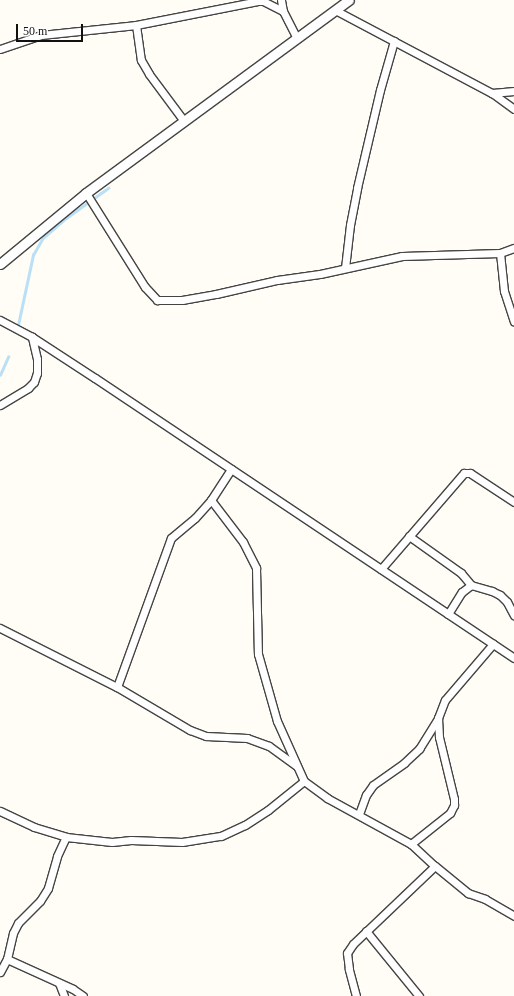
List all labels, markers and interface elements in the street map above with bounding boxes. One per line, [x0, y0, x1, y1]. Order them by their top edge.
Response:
scale bar [18, 16, 85, 42]
text: 50 m [23, 24, 47, 38]

